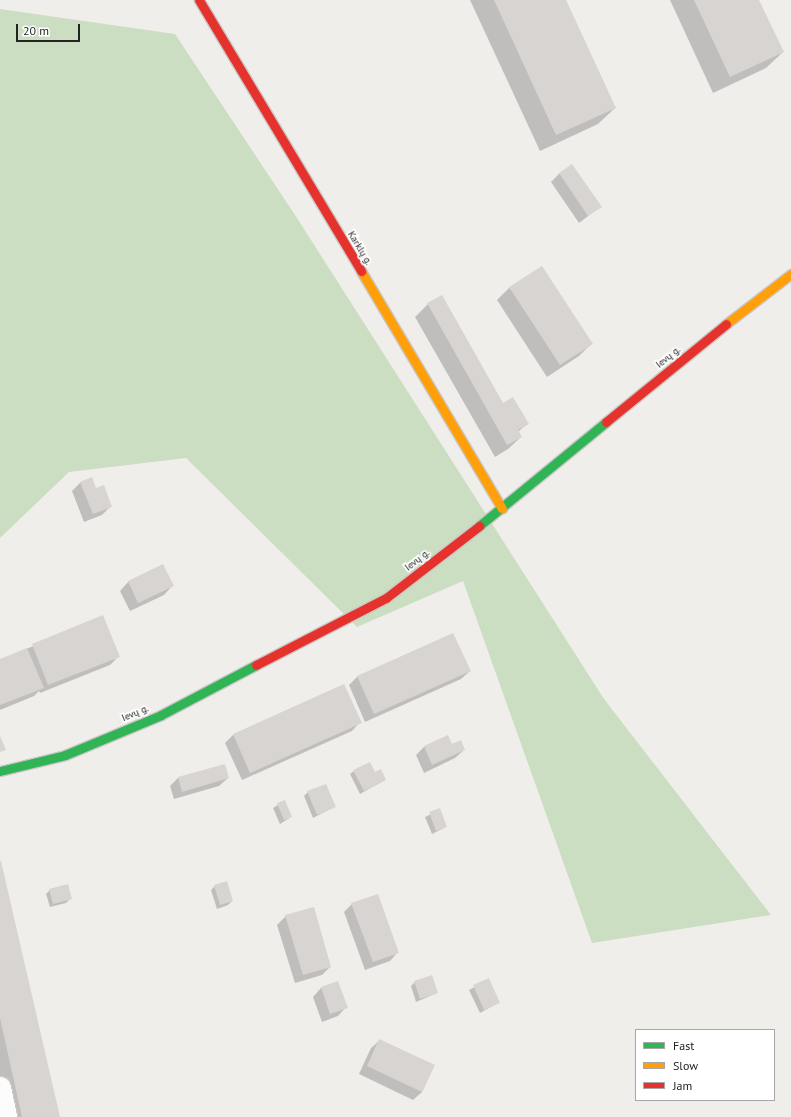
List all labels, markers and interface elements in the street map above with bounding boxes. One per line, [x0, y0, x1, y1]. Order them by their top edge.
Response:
scale bar [18, 16, 82, 42]
text: 20 m [23, 23, 49, 38]
street label: Karklų g. [345, 229, 375, 267]
street label: Ievų g. [653, 343, 683, 371]
street label: Ievų g. [402, 547, 432, 573]
street label: Ievų g. [120, 702, 150, 724]
legend [635, 1029, 775, 1101]
text: Fast [673, 1038, 694, 1053]
text: Slow [673, 1058, 698, 1073]
text: Jam [673, 1078, 692, 1093]

